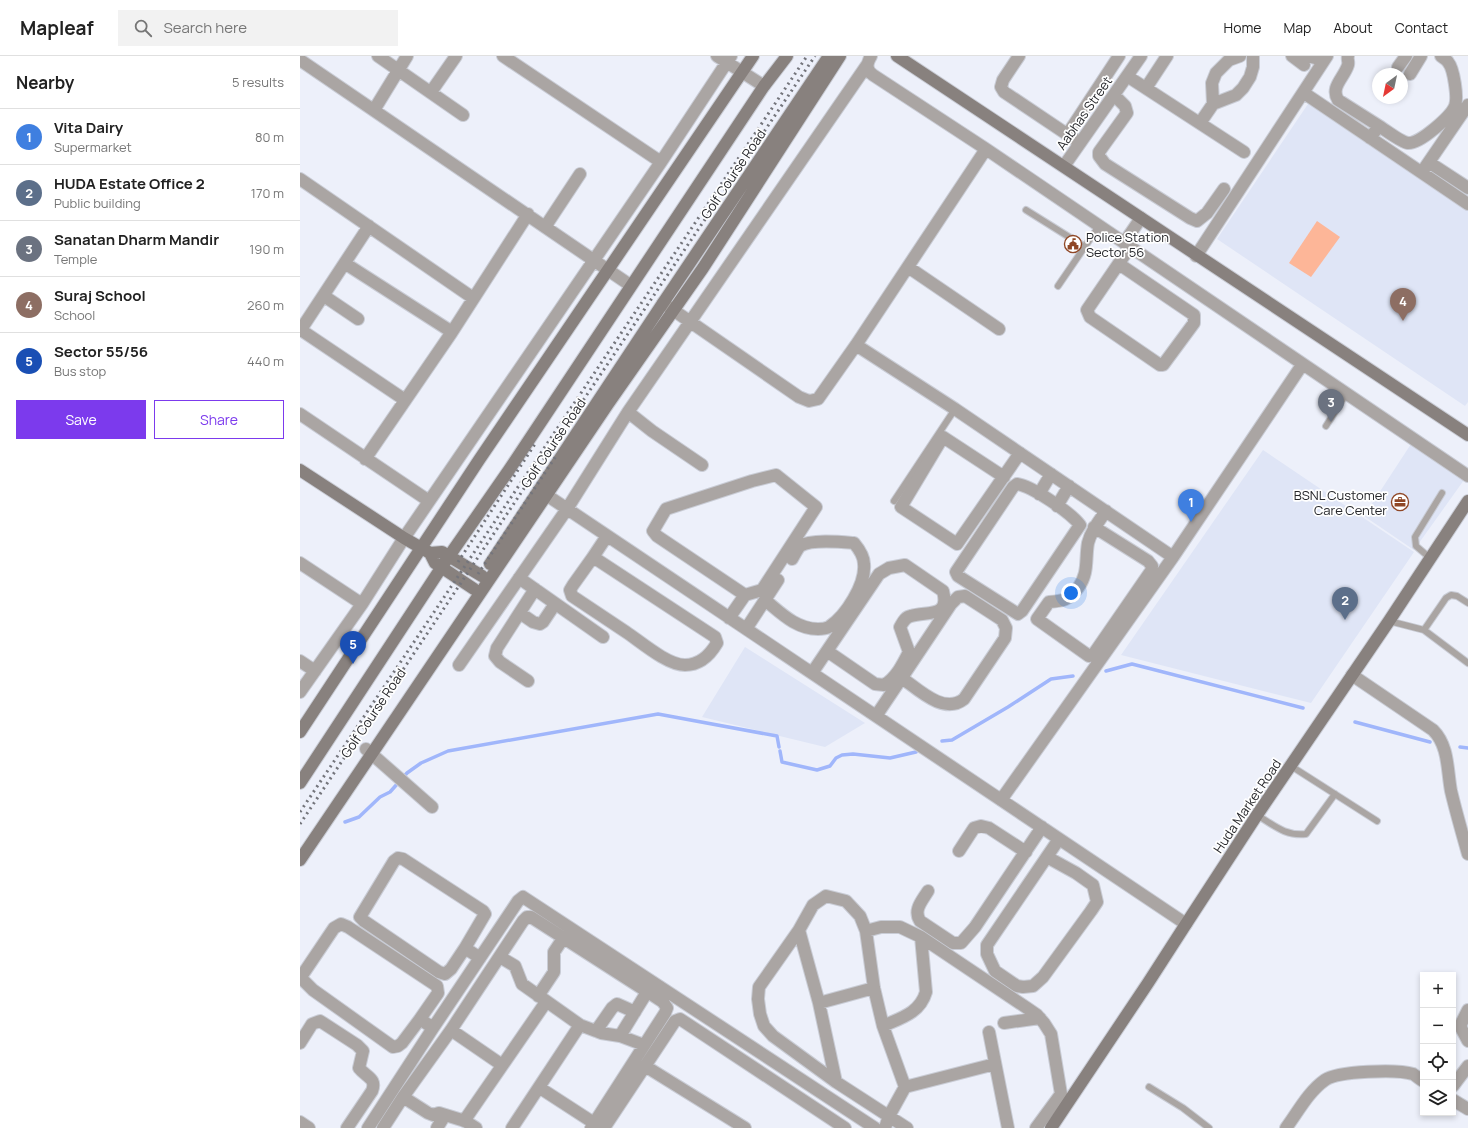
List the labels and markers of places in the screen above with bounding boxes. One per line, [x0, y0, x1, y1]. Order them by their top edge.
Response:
place label: Police Station Sector 56 [1086, 228, 1169, 261]
public building icon: Police Station Sector 56 [1063, 234, 1083, 254]
pin: 4 [1390, 288, 1416, 321]
pin: 3 [1318, 389, 1344, 422]
place label: BSNL Customer Care Center [1294, 486, 1387, 519]
pin: 1 [1178, 489, 1204, 522]
office icon: BSNL Customer Care Center [1390, 492, 1410, 512]
pin: 2 [1332, 587, 1358, 620]
pin: 5 [340, 631, 366, 664]

